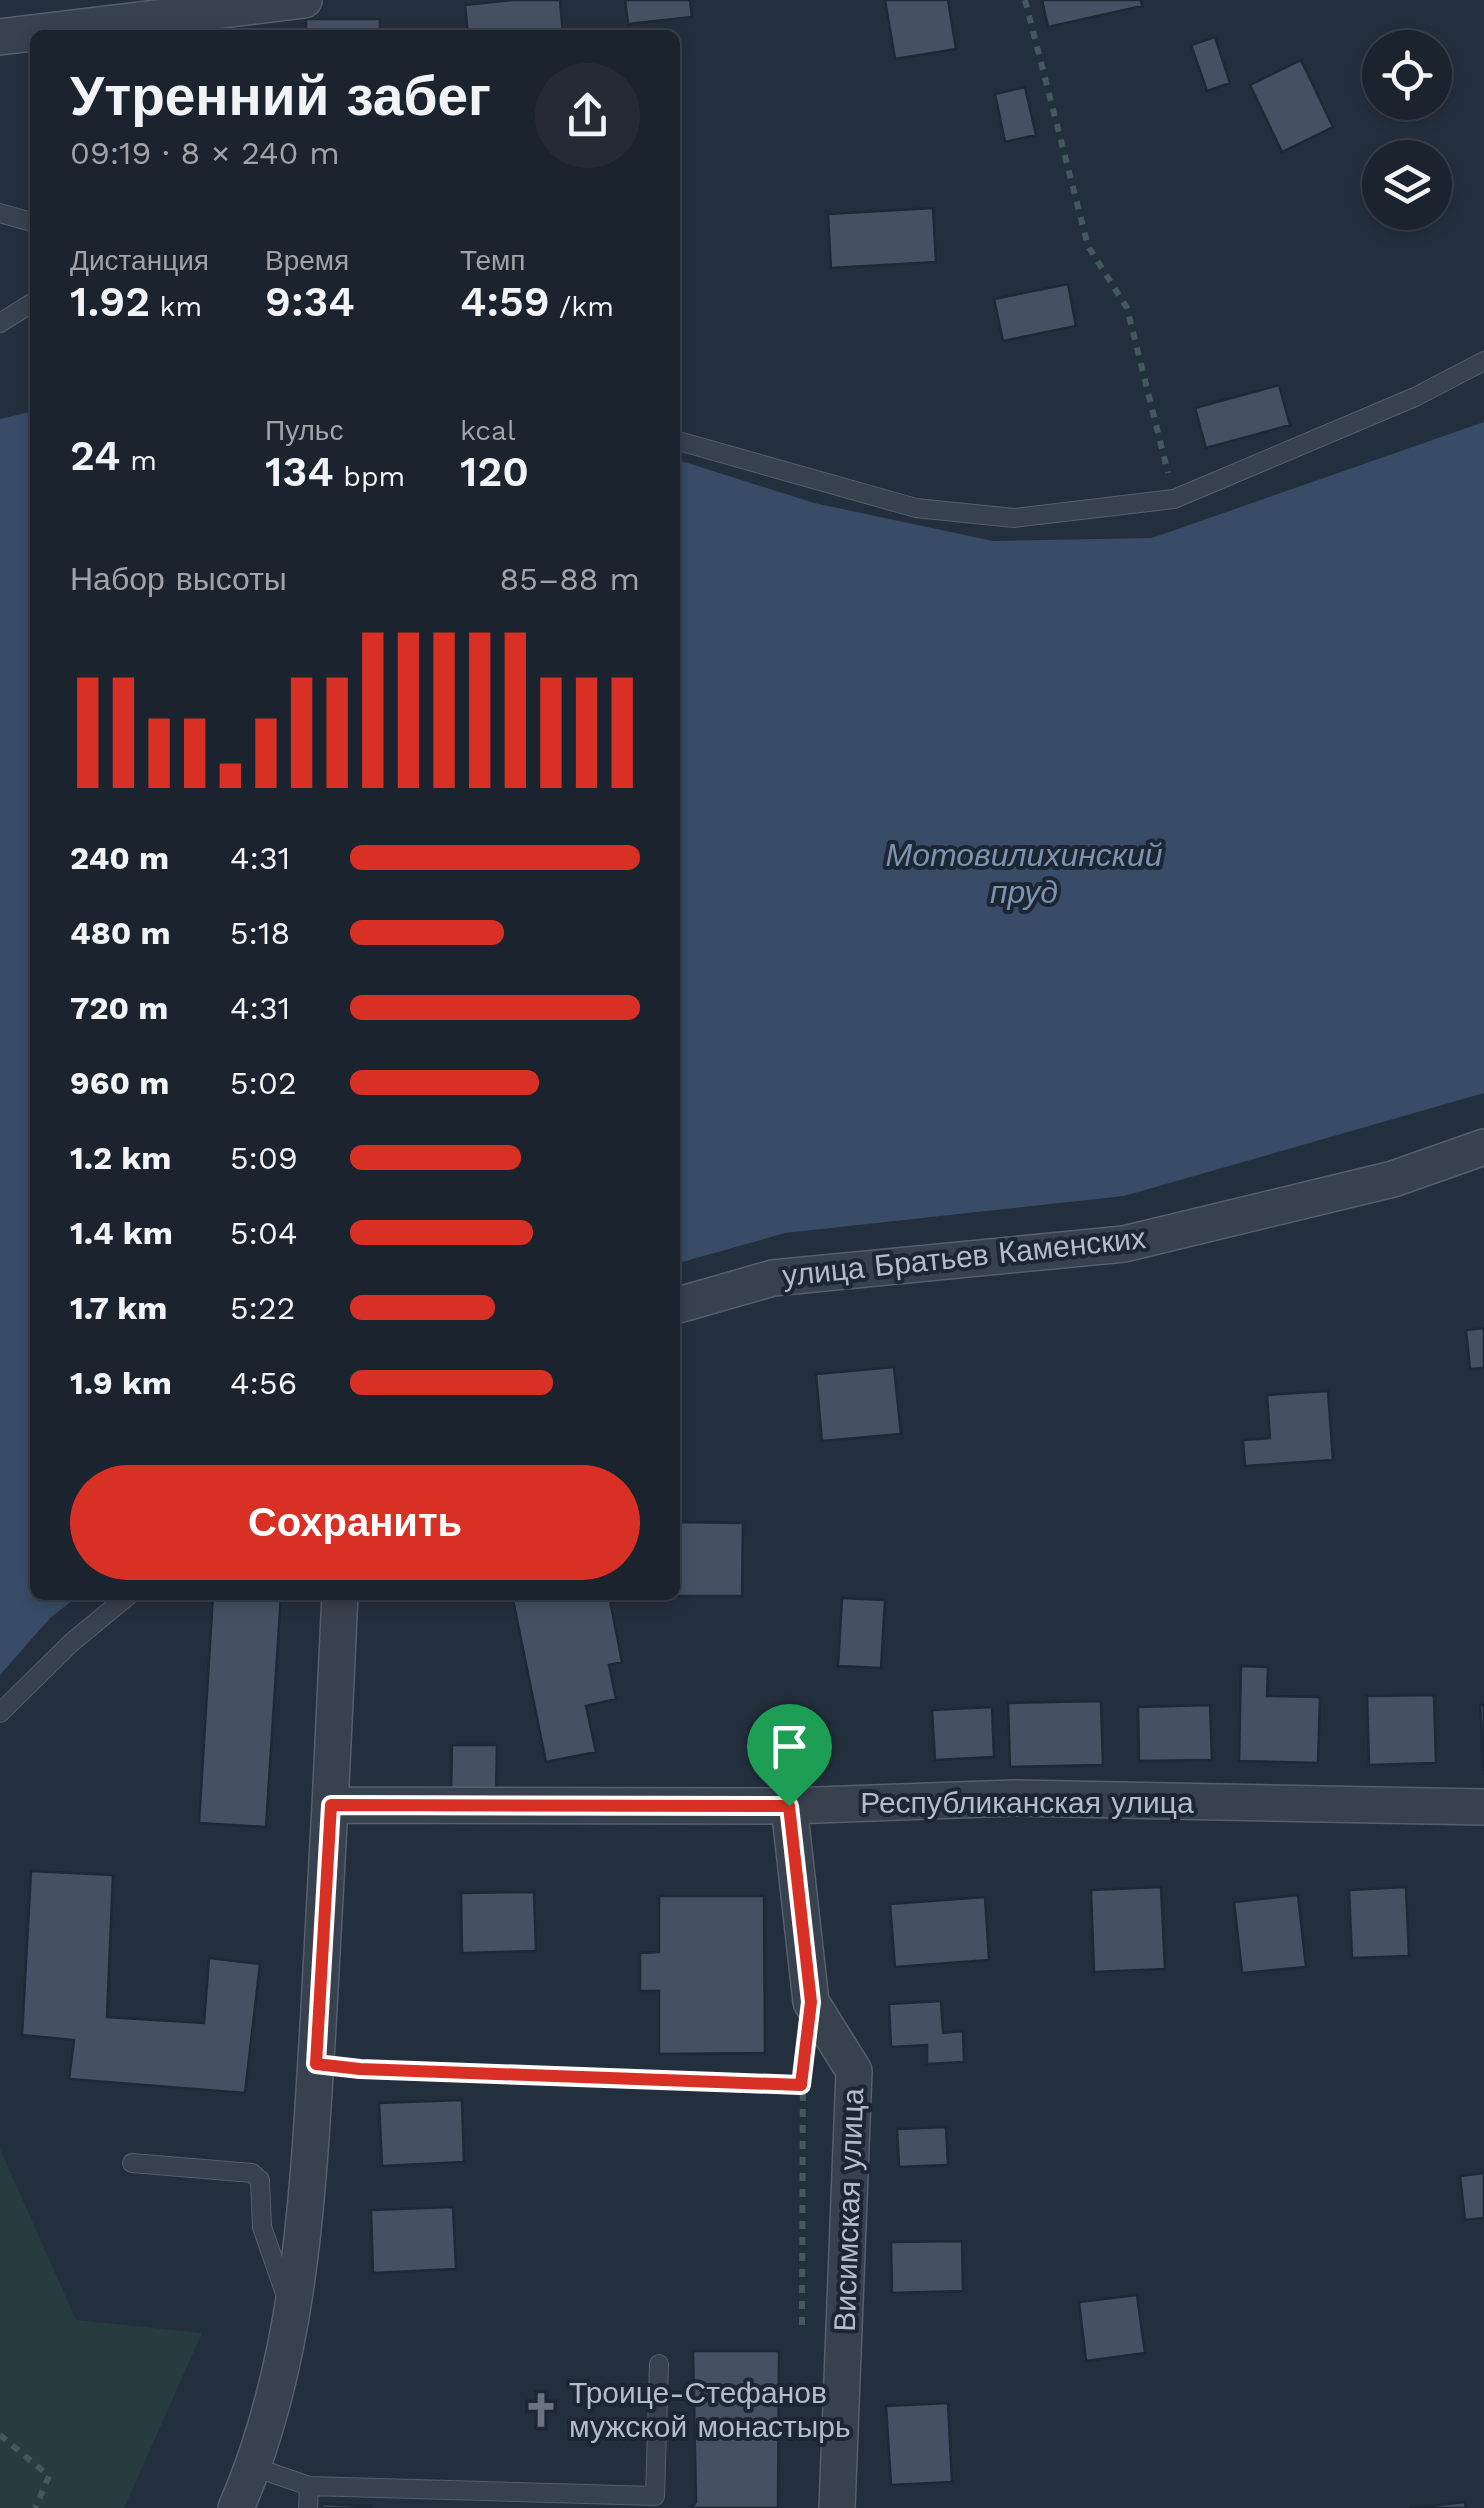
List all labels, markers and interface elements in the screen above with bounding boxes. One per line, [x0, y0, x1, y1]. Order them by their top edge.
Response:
map controls [1362, 30, 1452, 230]
button: locate [1362, 30, 1452, 120]
button: share [535, 63, 640, 168]
text: Утренний забег [70, 64, 491, 128]
text: 09:19 · 8 × 240 m [70, 134, 340, 172]
button: layers [1362, 140, 1452, 230]
text: Дистанция [70, 244, 209, 277]
text: Время [265, 244, 349, 277]
text: Темп [460, 244, 526, 277]
text: 1.92 [70, 277, 150, 326]
text: 9:34 [265, 277, 355, 326]
text: 4:59 [460, 277, 550, 326]
text: km [150, 290, 202, 323]
text: /km [550, 290, 614, 323]
text: Пульс [265, 414, 343, 447]
text: kcal [460, 414, 515, 447]
text: 24 [70, 431, 121, 480]
text: m [121, 444, 157, 477]
text: 134 [265, 447, 334, 496]
text: 120 [460, 447, 529, 496]
text: bpm [334, 460, 405, 493]
text: Набор высоты [70, 560, 287, 598]
text: 85–88 m [500, 560, 640, 598]
water label: Мотовилихинский пруд [886, 836, 1163, 911]
text: 240 m [70, 839, 169, 877]
text: 4:31 [230, 839, 290, 877]
text: 480 m [70, 914, 171, 952]
text: 5:18 [230, 914, 290, 952]
text: 720 m [70, 989, 168, 1027]
text: 4:31 [230, 989, 290, 1027]
text: 960 m [70, 1064, 169, 1102]
text: 5:02 [230, 1064, 297, 1102]
text: 1.2 km [70, 1139, 171, 1177]
text: 5:09 [230, 1139, 298, 1177]
text: 1.4 km [70, 1214, 173, 1252]
text: 5:04 [230, 1214, 298, 1252]
street label: улица Братьев Каменских [780, 1220, 1147, 1293]
text: 1.7 km [70, 1289, 167, 1327]
text: 5:22 [230, 1289, 295, 1327]
text: 1.9 km [70, 1364, 172, 1402]
text: 4:56 [230, 1364, 297, 1402]
button: Сохранить [70, 1465, 640, 1580]
pin [747, 1704, 832, 1807]
icon: arrive [762, 1719, 817, 1774]
street label: Республиканская улица [860, 1785, 1194, 1820]
street label: Висимская улица [827, 2087, 870, 2332]
place label: Троице-Стефанов мужской монастырь [569, 2375, 851, 2444]
church icon: Троице-Стефанов мужской монастырь [522, 2391, 560, 2429]

